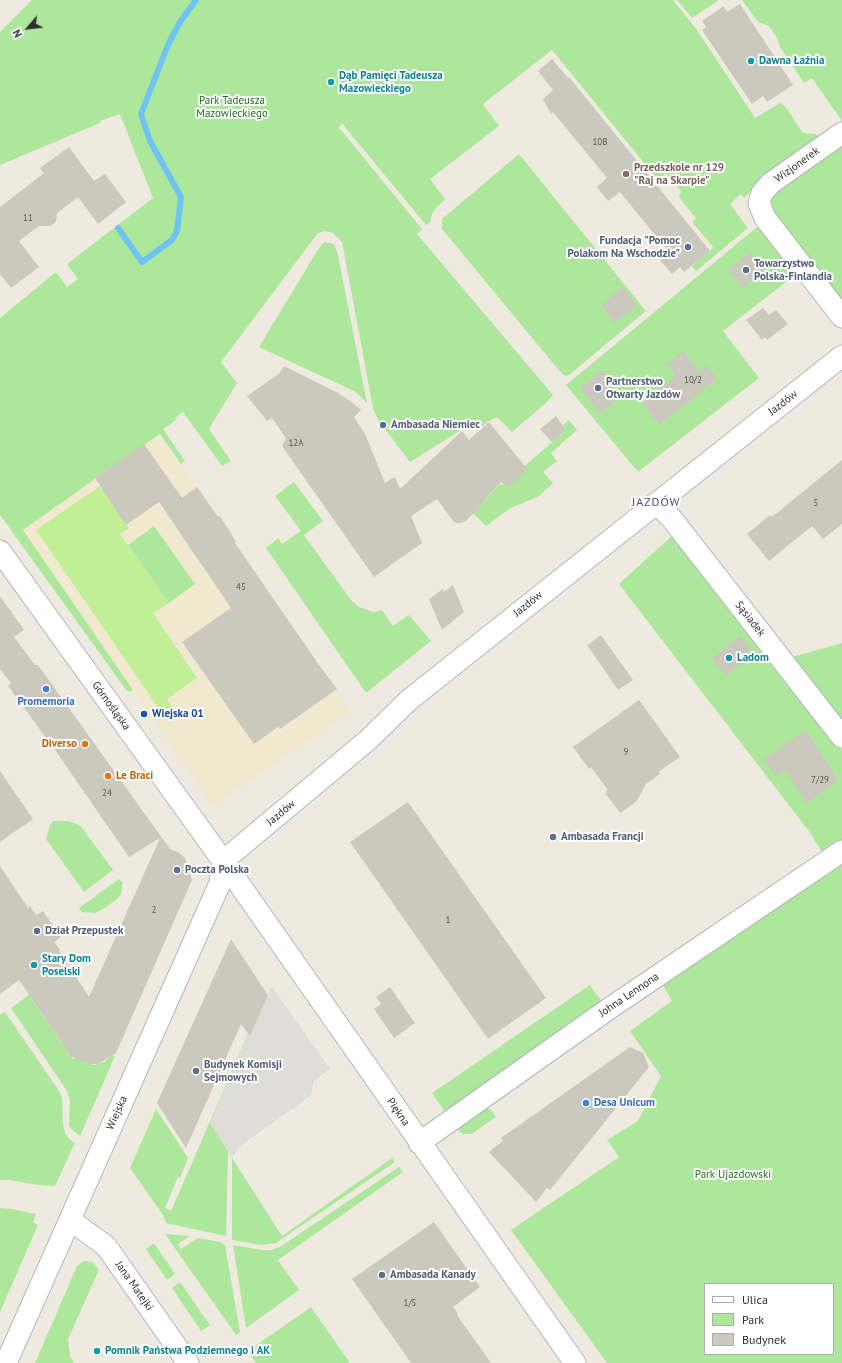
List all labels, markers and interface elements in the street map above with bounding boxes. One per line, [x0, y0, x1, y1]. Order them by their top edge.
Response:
north arrow [8, 8, 48, 48]
text: N [10, 27, 25, 40]
place label: Dawna Łaźnia [759, 54, 824, 68]
marker: Dawna Łaźnia [746, 56, 756, 66]
place label: Dąb Pamięci Tadeusza Mazowieckiego [339, 69, 443, 95]
marker: Dąb Pamięci Tadeusza Mazowieckiego [326, 77, 336, 87]
park label: Park Tadeusza Mazowieckiego [196, 94, 268, 120]
house number: 10B [592, 137, 608, 147]
street label: Wizjonerek [772, 144, 822, 186]
place label: Przedszkole nr 129 "Raj na Skarpie" [634, 161, 724, 187]
marker: Przedszkole nr 129 "Raj na Skarpie" [621, 169, 631, 179]
house number: 11 [23, 213, 33, 223]
place label: Fundacja "Pomoc Polakom Na Wschodzie" [568, 234, 680, 260]
marker: Fundacja "Pomoc Polakom Na Wschodzie" [683, 242, 693, 252]
place label: Towarzystwo Polska-Finlandia [754, 257, 832, 283]
marker: Towarzystwo Polska-Finlandia [741, 265, 751, 275]
place label: Partnerstwo Otwarty Jazdów [606, 375, 680, 401]
house number: 10/2 [684, 375, 702, 385]
marker: Partnerstwo Otwarty Jazdów [593, 383, 603, 393]
street label: Jazdów [766, 388, 800, 418]
place label: Ambasada Niemiec [391, 418, 480, 432]
marker: Ambasada Niemiec [378, 420, 388, 430]
house number: 12A [288, 438, 304, 448]
district label: JAZDÓW [632, 496, 680, 510]
house number: 5 [814, 498, 818, 508]
house number: 45 [236, 582, 246, 592]
street label: Jazdów [511, 588, 545, 620]
street label: Sąsiadek [732, 599, 768, 639]
place label: Ladom [737, 651, 769, 665]
marker: Ladom [724, 653, 734, 663]
street label: Górnośląska [89, 679, 133, 733]
marker: Promemoria [41, 684, 51, 694]
place label: Promemoria [17, 695, 75, 709]
place label: Wiejska 01 [152, 707, 204, 721]
marker: Wiejska 01 [139, 709, 149, 719]
place label: Diverso [42, 737, 77, 751]
marker: Diverso [80, 739, 90, 749]
house number: 9 [624, 747, 628, 757]
place label: Le Braci [116, 769, 153, 783]
marker: Le Braci [103, 771, 113, 781]
house number: 7/29 [811, 775, 829, 785]
house number: 24 [102, 788, 112, 798]
street label: Jazdów [264, 797, 298, 829]
place label: Ambasada Francji [561, 830, 644, 844]
marker: Ambasada Francji [548, 832, 558, 842]
place label: Poczta Polska [185, 863, 249, 877]
marker: Poczta Polska [172, 865, 182, 875]
house number: 2 [152, 905, 156, 915]
house number: 1 [446, 915, 450, 925]
place label: Dział Przepustek [45, 924, 123, 938]
marker: Dział Przepustek [32, 926, 42, 936]
place label: Stary Dom Poselski [42, 952, 91, 978]
marker: Stary Dom Poselski [29, 960, 39, 970]
street label: Johna Lennona [596, 970, 662, 1020]
place label: Budynek Komisji Sejmowych [204, 1058, 282, 1084]
marker: Budynek Komisji Sejmowych [191, 1066, 201, 1076]
street label: Wiejska [104, 1094, 130, 1132]
street label: Piękna [384, 1095, 412, 1129]
place label: Desa Unicum [594, 1096, 655, 1110]
marker: Desa Unicum [581, 1098, 591, 1108]
park label: Park Ujazdowski [695, 1168, 771, 1182]
street label: Jana Matejki [112, 1259, 156, 1313]
place label: Ambasada Kanady [390, 1268, 476, 1282]
marker: Ambasada Kanady [377, 1270, 387, 1280]
legend [704, 1283, 834, 1355]
text: Ulica [742, 1292, 768, 1307]
house number: 1/5 [404, 1298, 416, 1308]
text: Park [742, 1312, 764, 1327]
text: Budynek [742, 1332, 786, 1347]
place label: Pomnik Państwa Podziemnego i AK [105, 1344, 270, 1358]
marker: Pomnik Państwa Podziemnego i AK [92, 1346, 102, 1356]

